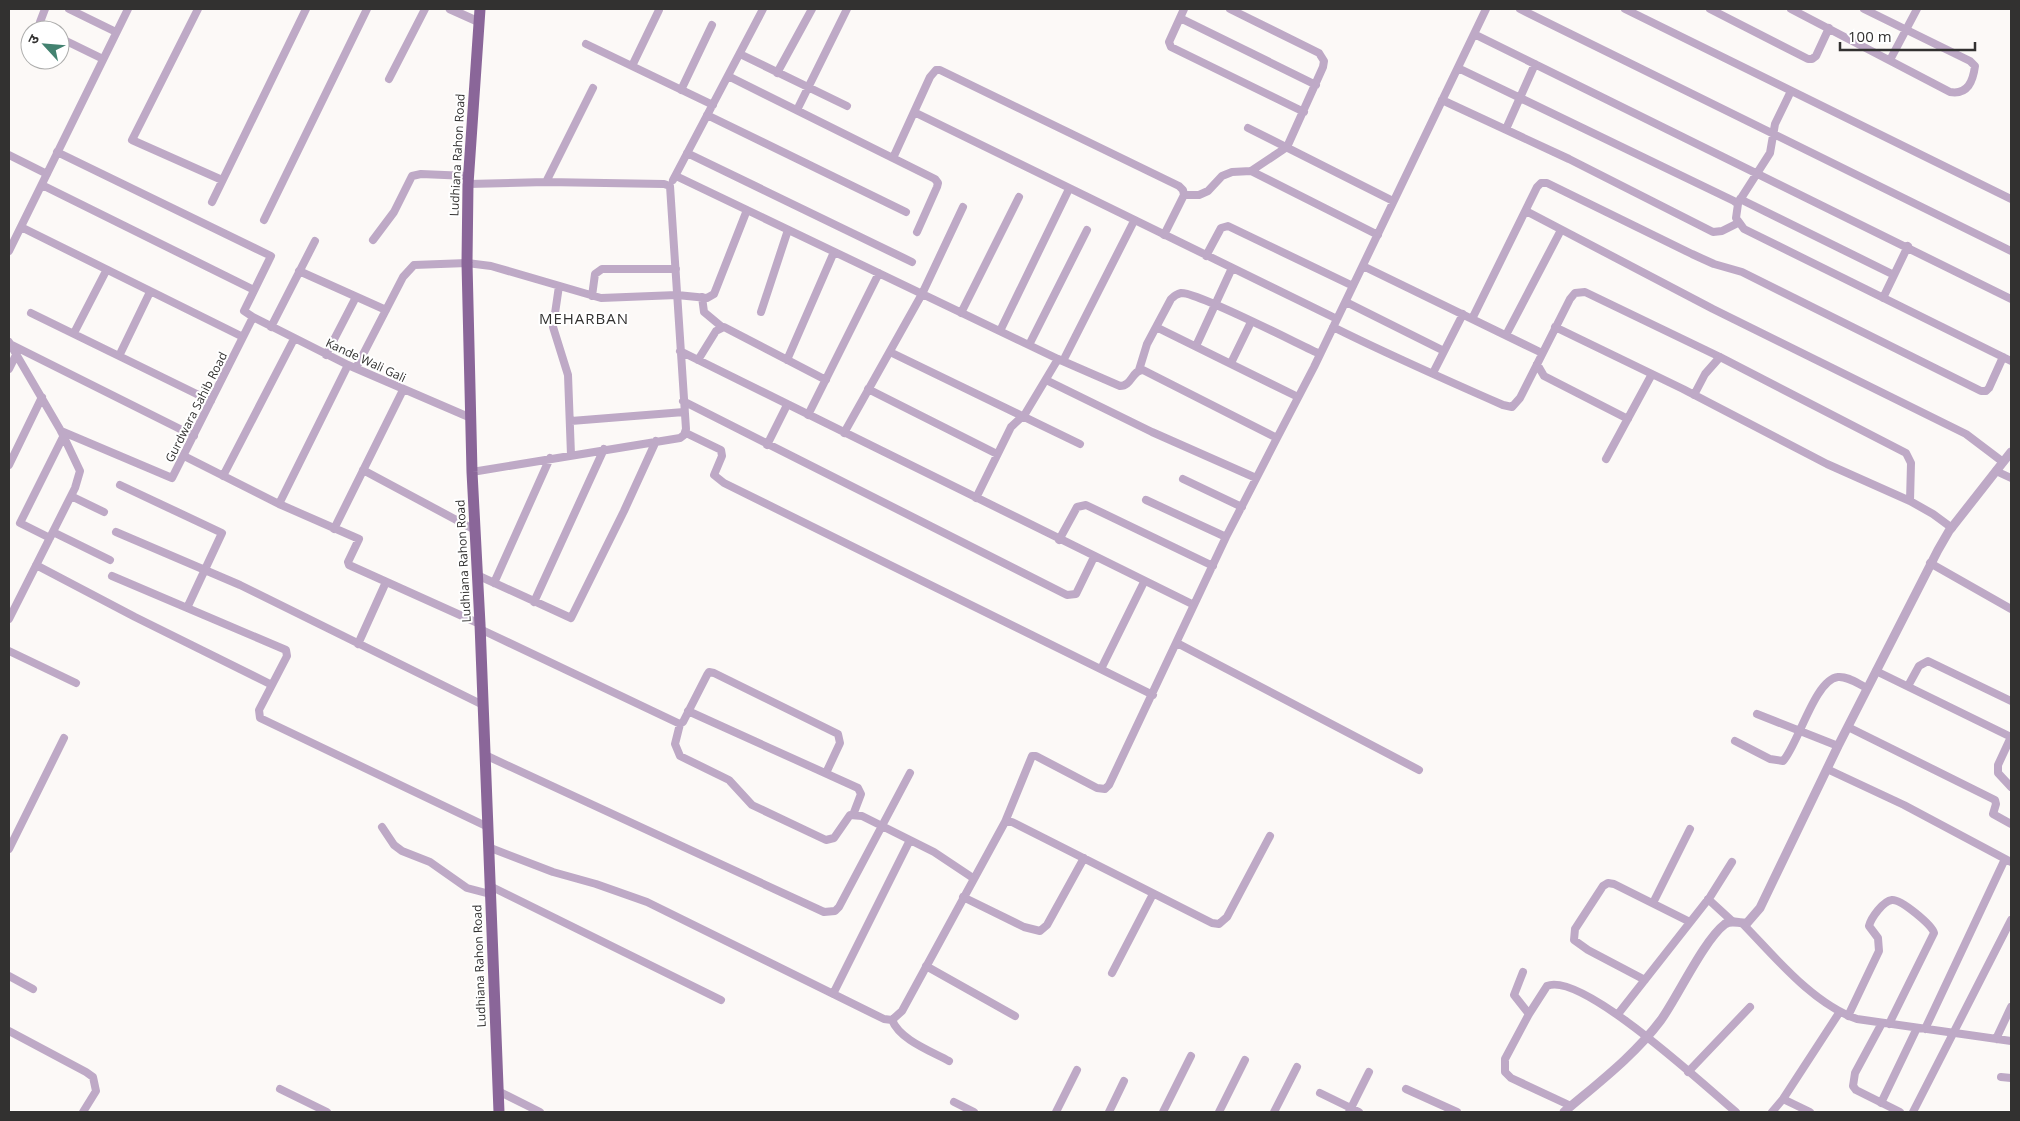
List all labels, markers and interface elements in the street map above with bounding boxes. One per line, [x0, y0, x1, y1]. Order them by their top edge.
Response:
north arrow [20, 20, 70, 70]
scale bar [1840, 20, 1975, 52]
text: 100 m [1848, 26, 1892, 46]
text: उ [23, 31, 44, 47]
street label: Ludhiana Rahon Road [445, 93, 469, 217]
district label: MEHARBAN [539, 308, 629, 328]
street label: Kande Wali Gali [323, 334, 409, 386]
street label: Gurdwara Sahib Road [161, 349, 231, 465]
street label: Ludhiana Rahon Road [451, 499, 475, 623]
street label: Ludhiana Rahon Road [468, 904, 490, 1028]

